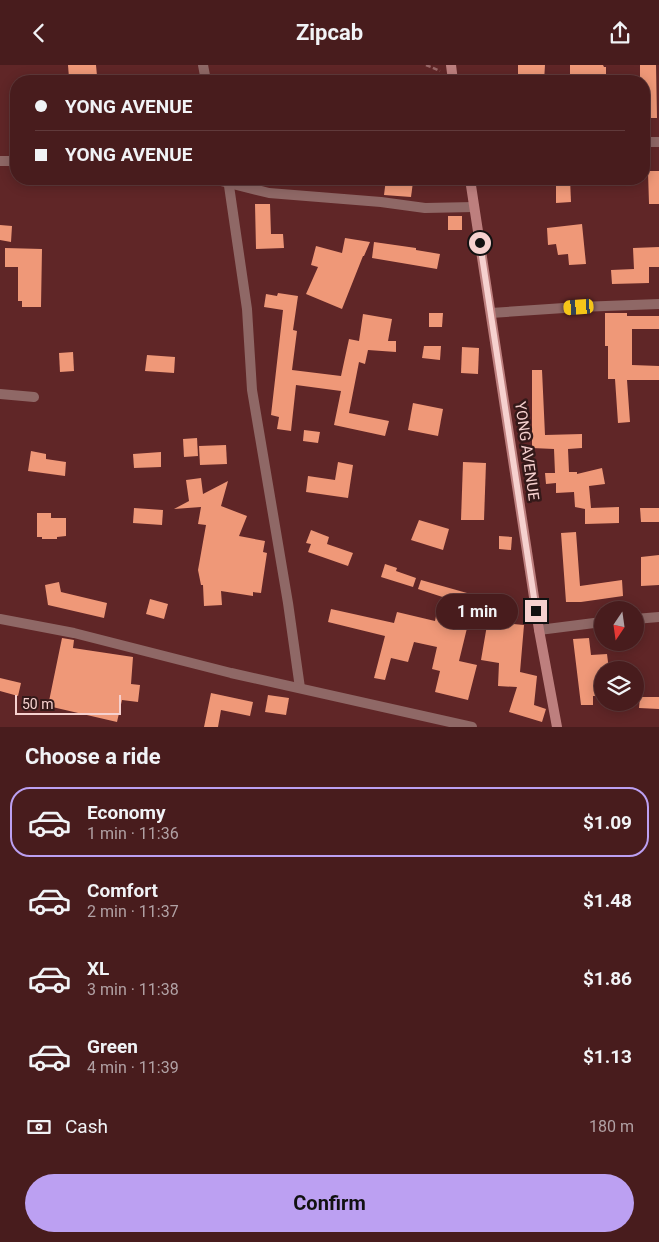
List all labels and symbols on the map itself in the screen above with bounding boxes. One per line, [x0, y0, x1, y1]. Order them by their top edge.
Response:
route start [469, 232, 491, 254]
car [563, 298, 594, 316]
street label: YONG AVENUE [511, 400, 543, 502]
callout: 1 min [436, 593, 518, 629]
route end [525, 600, 547, 622]
north arrow [594, 601, 644, 651]
scale bar [15, 692, 121, 715]

